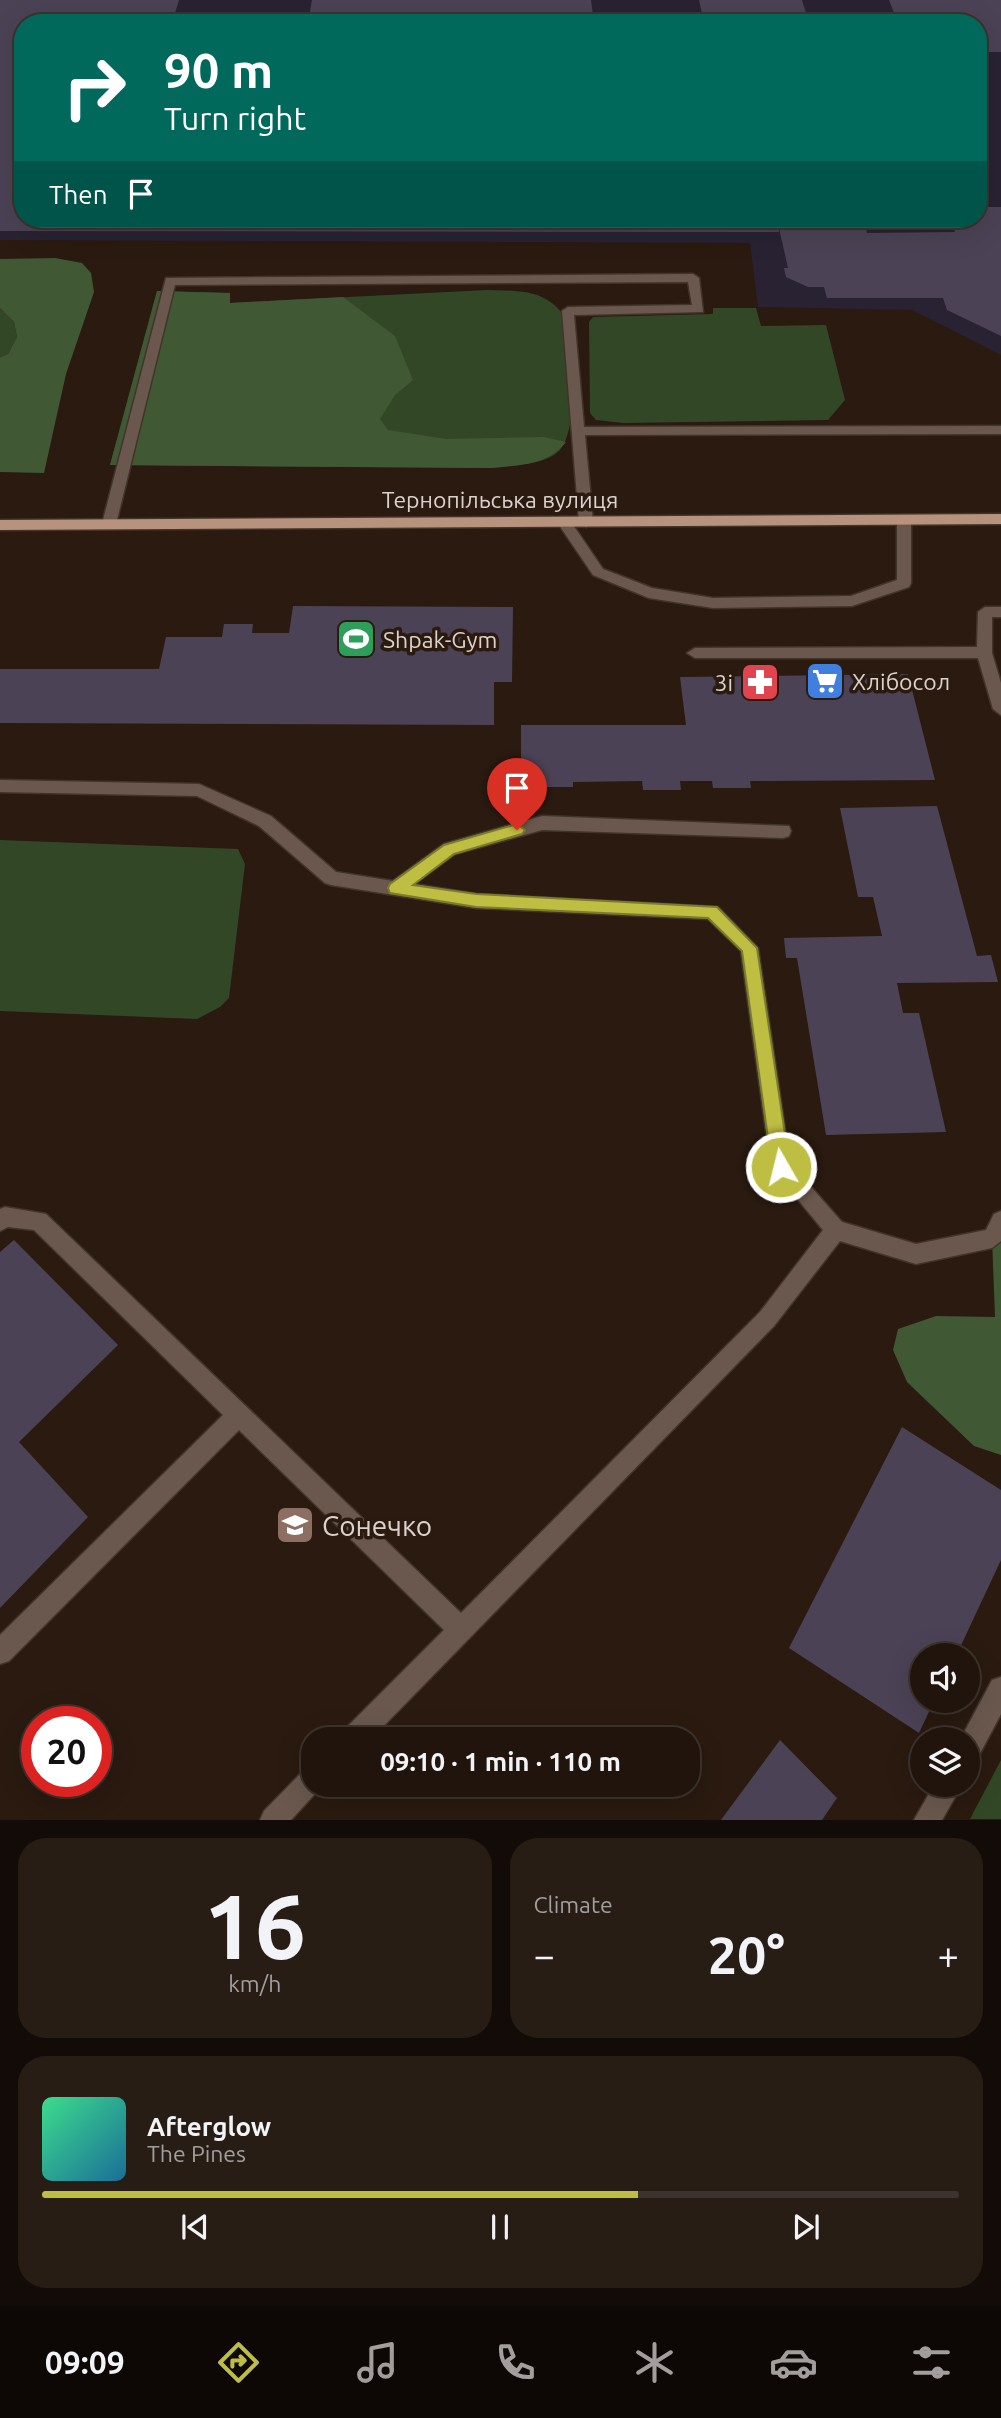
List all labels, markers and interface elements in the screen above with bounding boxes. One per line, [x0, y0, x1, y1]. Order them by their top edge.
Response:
icon: right [49, 42, 140, 133]
text: 90 m [164, 42, 273, 97]
text: Turn right [164, 100, 306, 136]
icon: arrive [122, 175, 160, 213]
text: Then [49, 180, 108, 209]
street label: Тернопільська вулиця [382, 487, 618, 512]
sports icon: Shpak-Gym [335, 618, 377, 660]
place label: Shpak-Gym [383, 627, 497, 652]
supermarket icon: Хлібосол [804, 660, 846, 702]
pharmacy icon: 3і [739, 661, 781, 703]
place label: Хлібосол [852, 669, 950, 694]
place label: 3і [714, 670, 733, 695]
pin [487, 758, 547, 830]
icon: arrive [498, 769, 536, 807]
position arrow [744, 1130, 818, 1204]
school or university icon: Сонечко [274, 1504, 316, 1546]
place label: Сонечко [322, 1510, 432, 1541]
map controls [910, 1643, 980, 1797]
button: sound [910, 1643, 980, 1713]
speed limit sign: 20 [21, 1706, 112, 1797]
button: layers [910, 1727, 980, 1797]
text: 09:10 · 1 min · 110 m [380, 1747, 621, 1776]
text: 16 [203, 1874, 306, 1976]
text: Climate [534, 1892, 613, 1917]
text: 20° [708, 1926, 785, 1984]
text: − [534, 1934, 555, 1976]
text: + [938, 1934, 959, 1976]
text: km/h [228, 1971, 281, 1996]
text: Afterglow [147, 2112, 271, 2141]
text: The Pines [147, 2141, 246, 2166]
icon: previous [176, 2208, 214, 2246]
icon: pause [481, 2208, 519, 2246]
icon: next [787, 2208, 825, 2246]
icon: directions [214, 2338, 263, 2387]
icon: music [353, 2338, 402, 2387]
icon: phone [491, 2338, 540, 2387]
icon: climate [630, 2338, 679, 2387]
icon: car [769, 2338, 818, 2387]
icon: filters [907, 2338, 956, 2387]
text: 09:09 [45, 2344, 125, 2380]

